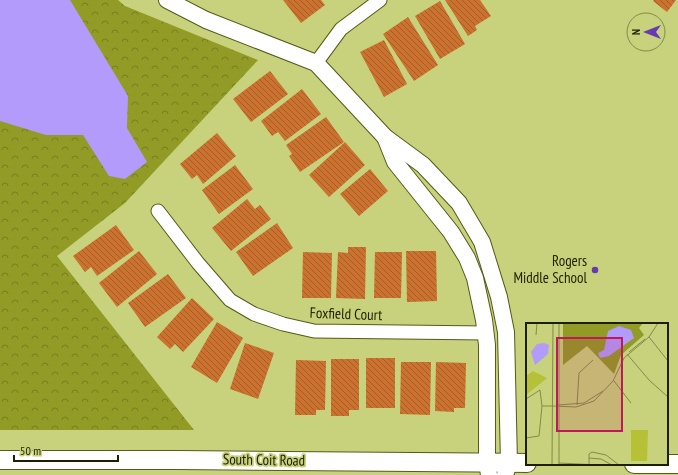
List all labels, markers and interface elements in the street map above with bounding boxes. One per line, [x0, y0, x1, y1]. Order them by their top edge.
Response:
north arrow [626, 12, 666, 52]
text: N [629, 29, 643, 35]
place label: Rogers Middle School [514, 251, 587, 287]
marker: Rogers Middle School [590, 265, 600, 275]
street label: Foxfield Court [309, 303, 383, 324]
inset map [526, 323, 668, 465]
scale bar [14, 437, 118, 463]
text: 50 m [20, 443, 41, 458]
street label: South Coit Road [223, 449, 305, 470]

